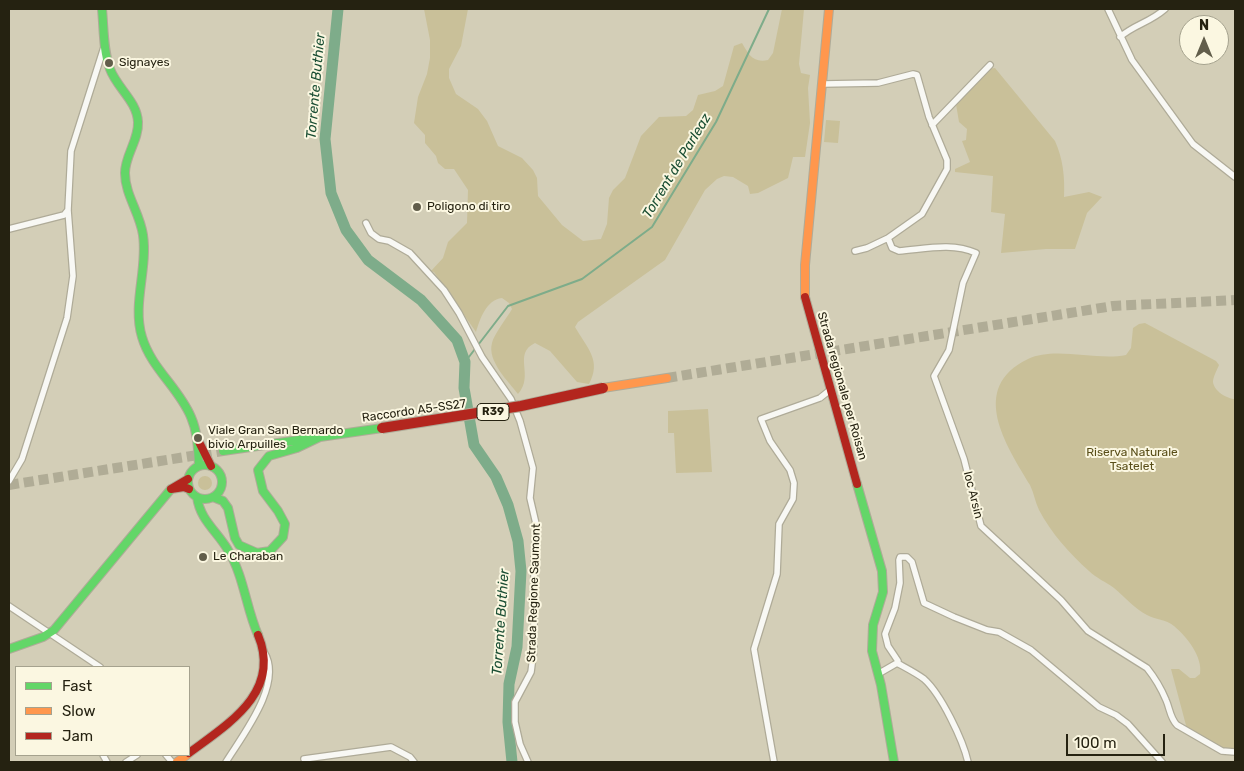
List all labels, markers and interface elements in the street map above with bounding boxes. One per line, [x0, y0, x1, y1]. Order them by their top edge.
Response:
north arrow [1179, 15, 1229, 65]
text: N [1199, 17, 1209, 34]
water label: Torrente Buthier [303, 32, 329, 140]
place label: Signayes [119, 56, 170, 70]
marker: Signayes [103, 57, 115, 69]
water label: Torrent de Parleaz [639, 111, 715, 221]
place label: Poligono di tiro [427, 200, 510, 214]
marker: Poligono di tiro [411, 201, 423, 213]
street label: Strada regionale per Roisan [814, 310, 870, 462]
street label: Raccordo A5-SS27 [361, 397, 467, 425]
road number: R39 [477, 404, 509, 421]
place label: Viale Gran San Bernardo bivio Arpuilles [208, 424, 343, 452]
marker: Viale Gran San Bernardo bivio Arpuilles [192, 432, 204, 444]
park label: Riserva Naturale Tsatelet [1086, 446, 1178, 474]
street label: loc Arsin [960, 470, 986, 520]
street label: Strada Regione Saumont [524, 523, 544, 663]
place label: Le Charaban [213, 550, 283, 564]
marker: Le Charaban [197, 551, 209, 563]
water label: Torrente Buthier [489, 568, 513, 676]
legend [15, 666, 190, 756]
text: Fast [62, 677, 92, 695]
text: Slow [62, 702, 95, 720]
scale bar [1069, 724, 1168, 756]
text: Jam [62, 727, 93, 745]
text: 100 m [1074, 734, 1116, 752]

